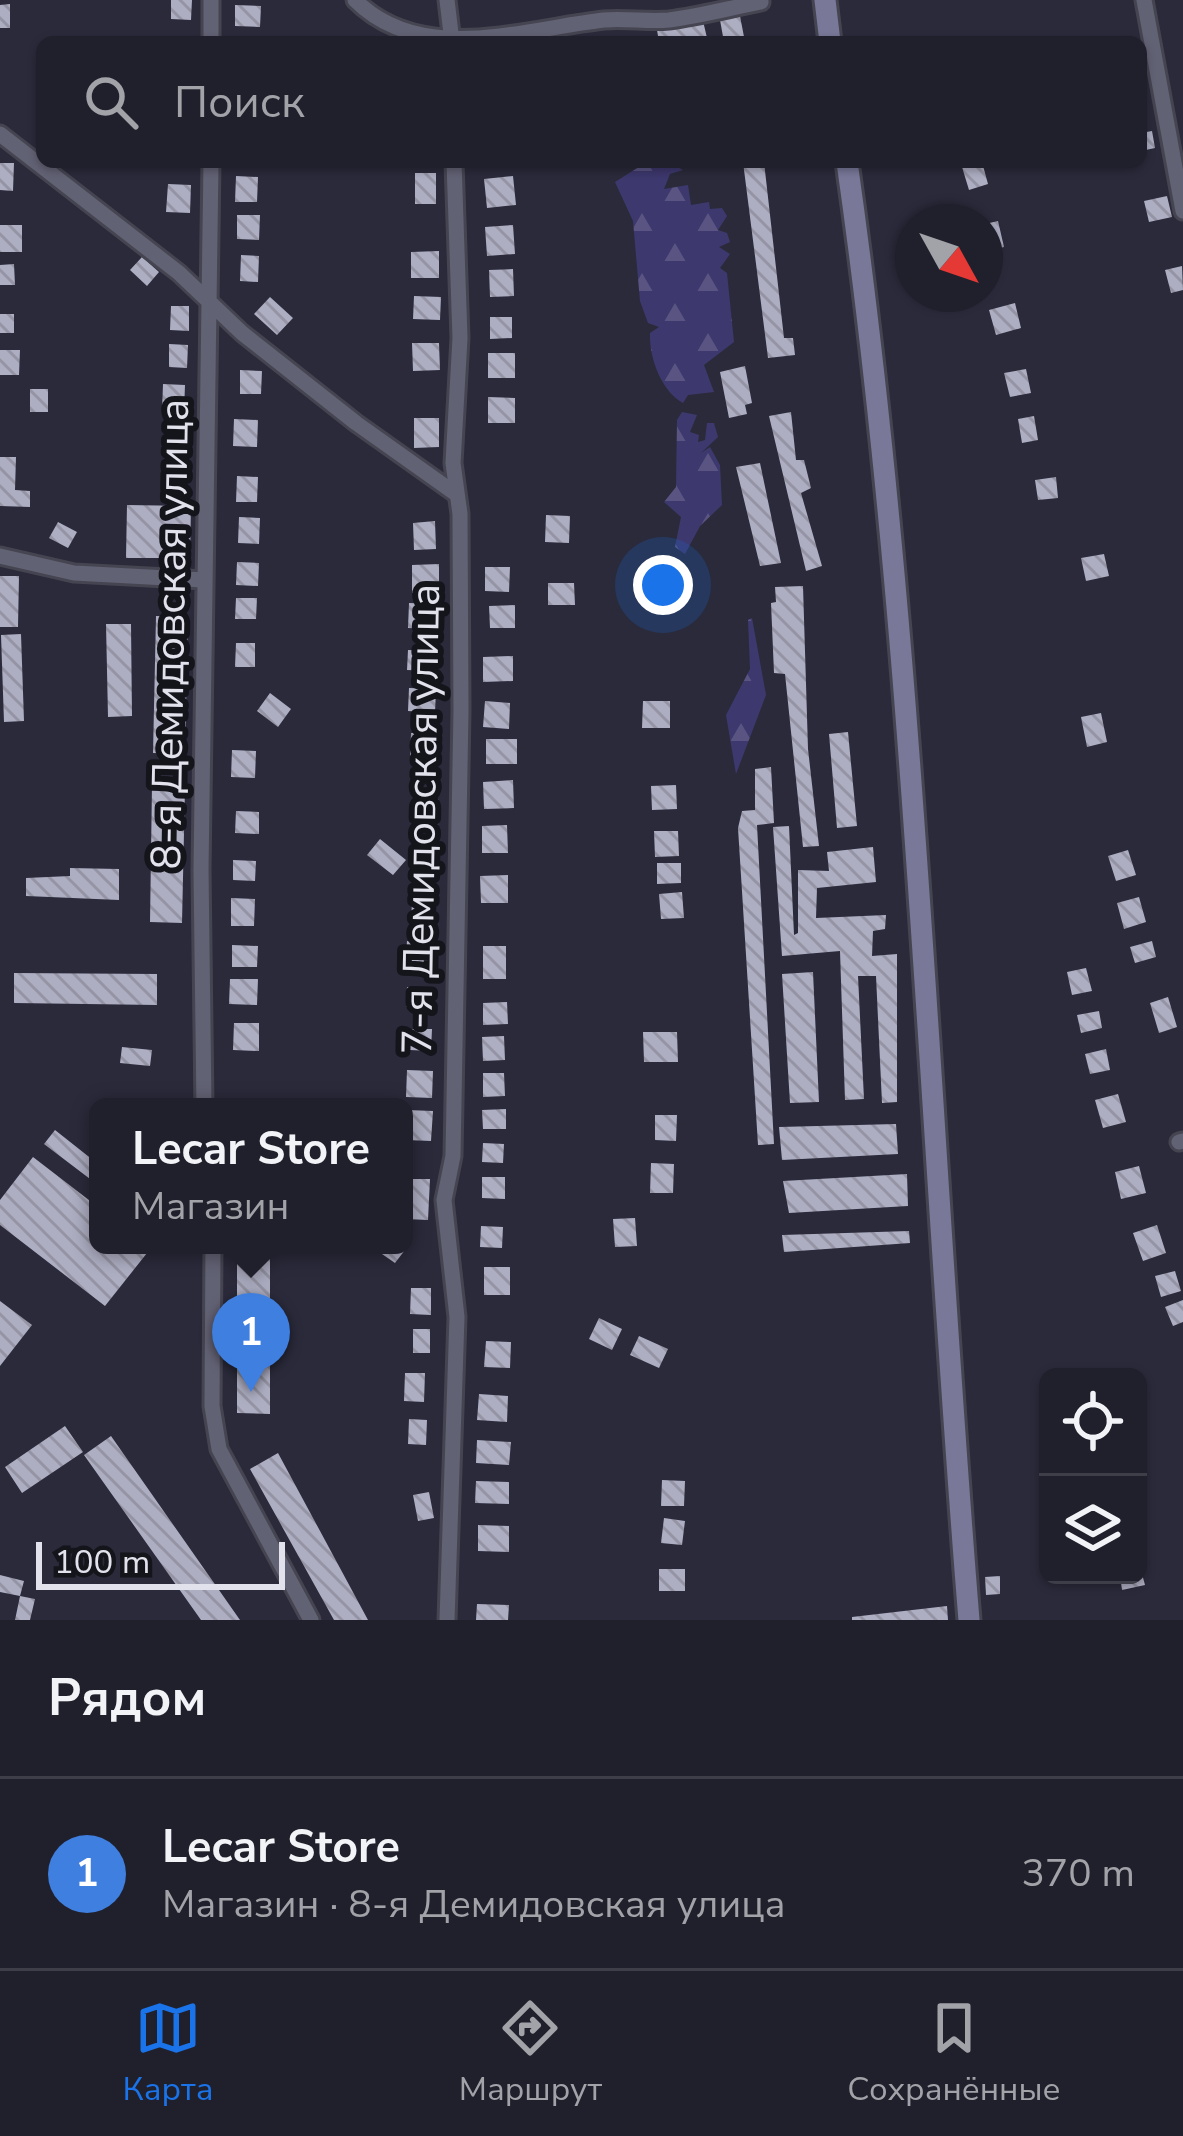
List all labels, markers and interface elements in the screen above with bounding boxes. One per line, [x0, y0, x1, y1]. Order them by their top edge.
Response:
search box [36, 36, 1147, 168]
icon: search [78, 69, 144, 135]
text: Поиск [174, 72, 305, 133]
north arrow [895, 204, 1003, 312]
street label: 8-я Демидовская улица [138, 398, 203, 870]
your location [633, 555, 693, 615]
street label: 7-я Демидовская улица [389, 583, 454, 1055]
popup [89, 1098, 413, 1254]
text: Lecar Store [132, 1119, 370, 1180]
text: Магазин [132, 1180, 290, 1233]
pin: 1 [212, 1293, 290, 1392]
map controls [1039, 1368, 1147, 1584]
button: locate [1039, 1368, 1147, 1476]
button: layers [1039, 1476, 1147, 1584]
scale bar [36, 1536, 285, 1589]
text: 100 m [54, 1540, 150, 1585]
text: Рядом [48, 1663, 206, 1733]
text: Lecar Store [162, 1817, 400, 1878]
text: 1 [75, 1847, 99, 1900]
text: 370 m [1021, 1847, 1135, 1900]
text: Магазин · 8-я Демидовская улица [162, 1878, 786, 1931]
tab: Карта [123, 1995, 214, 2112]
tab: Маршрут [459, 1995, 602, 2112]
tab: Сохранённые [847, 1995, 1060, 2112]

